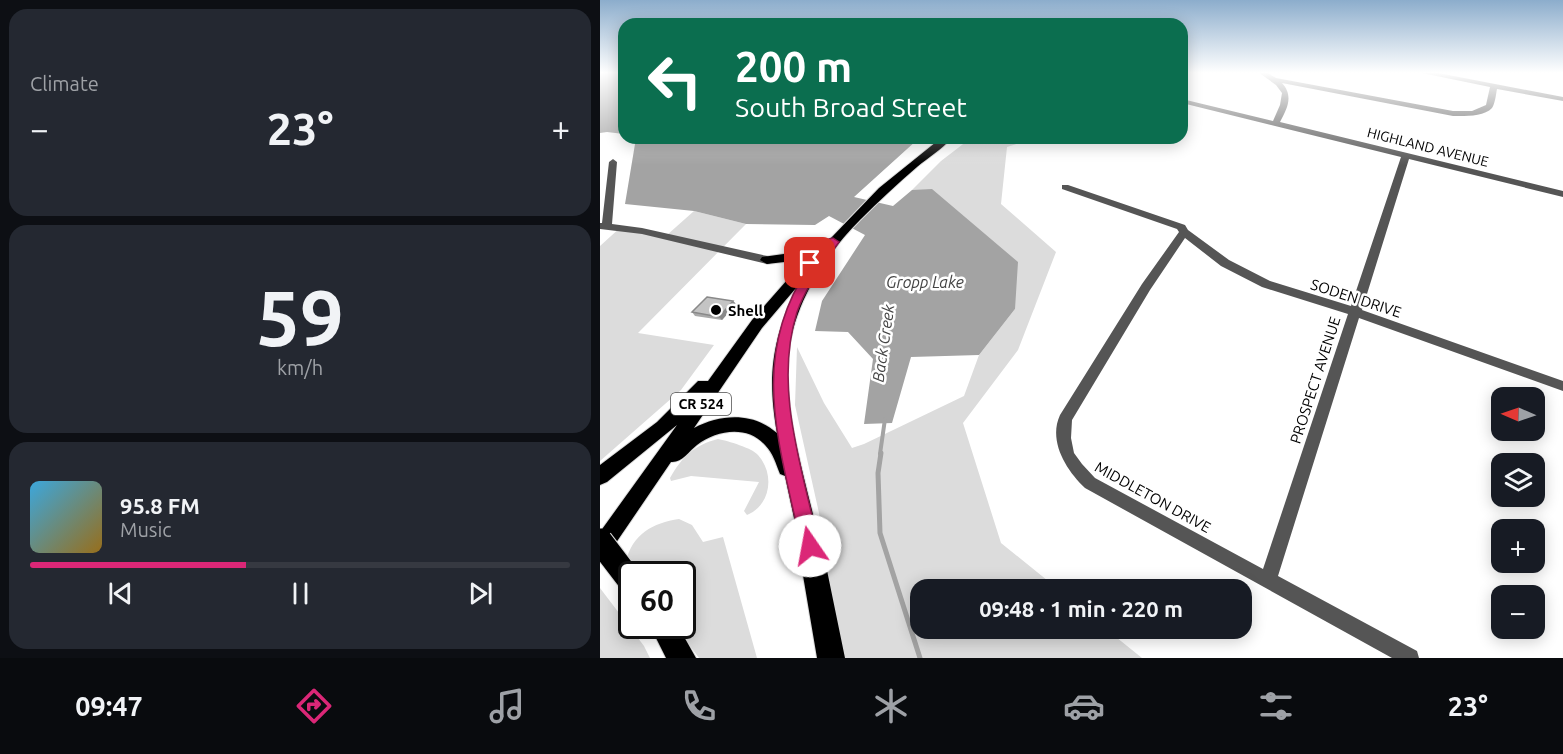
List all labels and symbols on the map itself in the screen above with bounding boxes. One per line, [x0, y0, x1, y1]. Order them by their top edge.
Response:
street label: HIGHLAND AVENUE [1366, 124, 1491, 170]
pin [784, 237, 835, 288]
water label: Gropp Lake [886, 273, 964, 291]
street label: SODEN DRIVE [1308, 275, 1404, 321]
place label: Shell [728, 302, 763, 319]
water label: Back Creek [869, 302, 897, 383]
marker: Shell [709, 303, 723, 317]
street label: PROSPECT AVENUE [1286, 314, 1344, 446]
north arrow [1491, 387, 1545, 441]
road number: CR 524 [671, 393, 731, 415]
street label: MIDDLETON DRIVE [1092, 458, 1214, 536]
position arrow [778, 514, 842, 578]
speed limit sign: 60 [618, 561, 696, 639]

